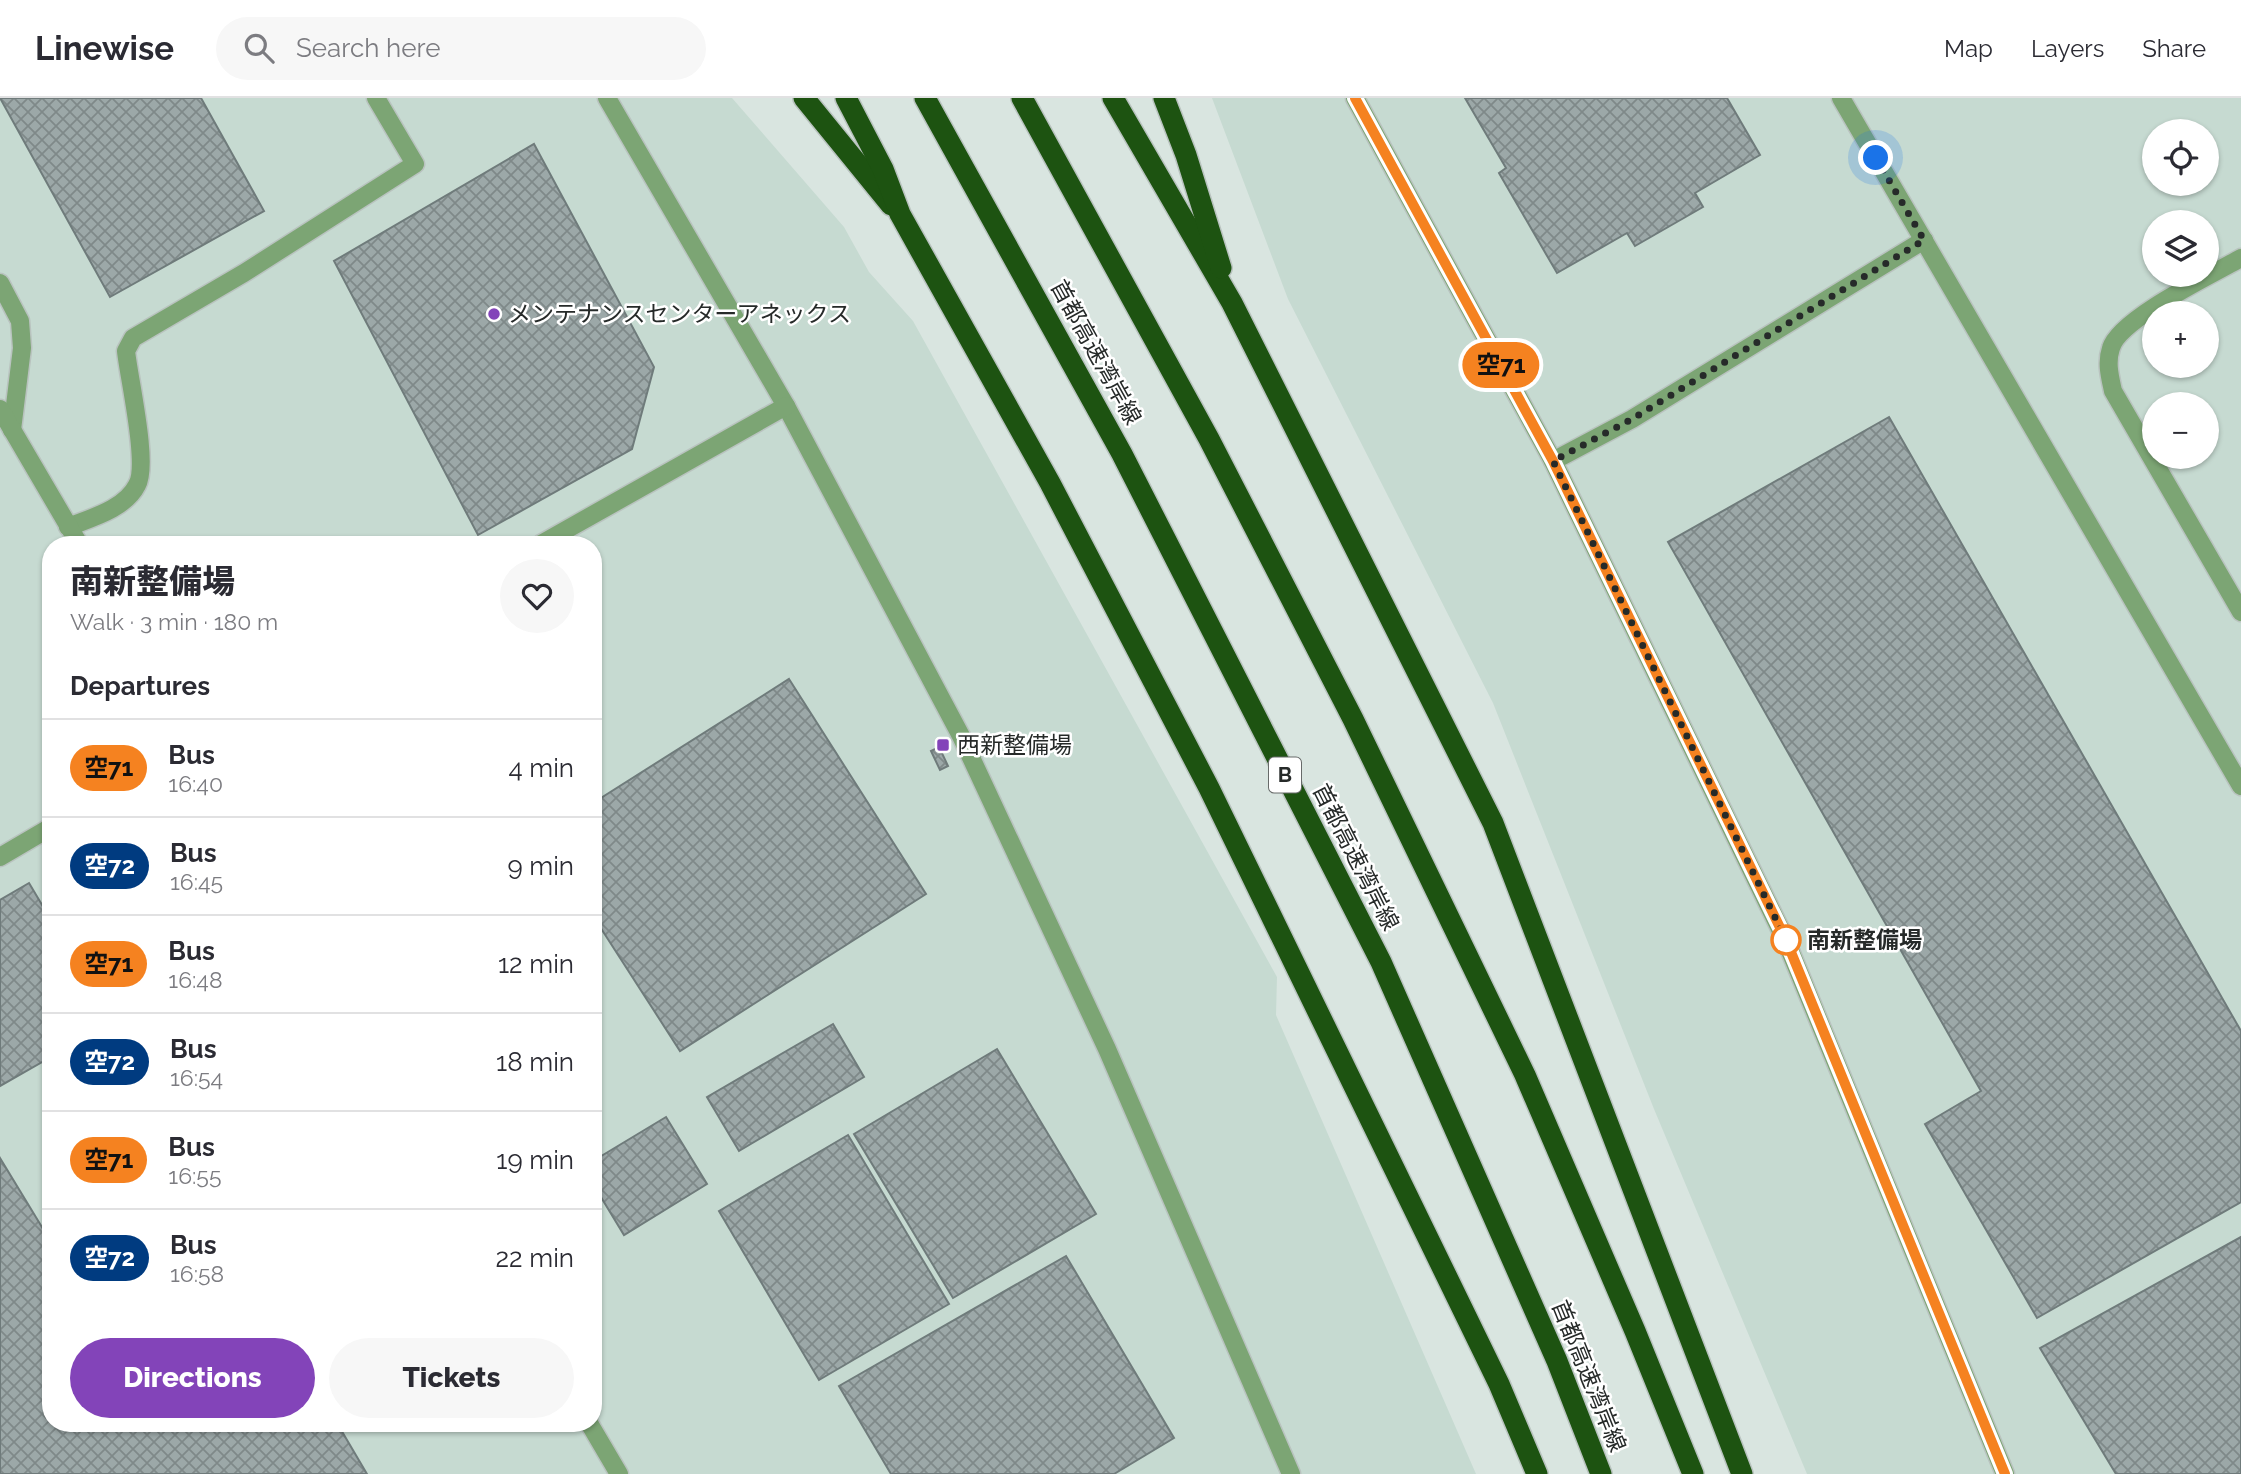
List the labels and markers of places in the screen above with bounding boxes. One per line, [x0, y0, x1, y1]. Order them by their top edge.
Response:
place label: メンテナンスセンターアネックス [508, 300, 851, 327]
marker: メンテナンスセンターアネックス [486, 306, 502, 322]
place label: 西新整備場 [957, 731, 1072, 758]
marker: 西新整備場 [935, 737, 951, 753]
marker: 南新整備場 [1771, 925, 1801, 955]
place label: 南新整備場 [1807, 926, 1922, 953]

